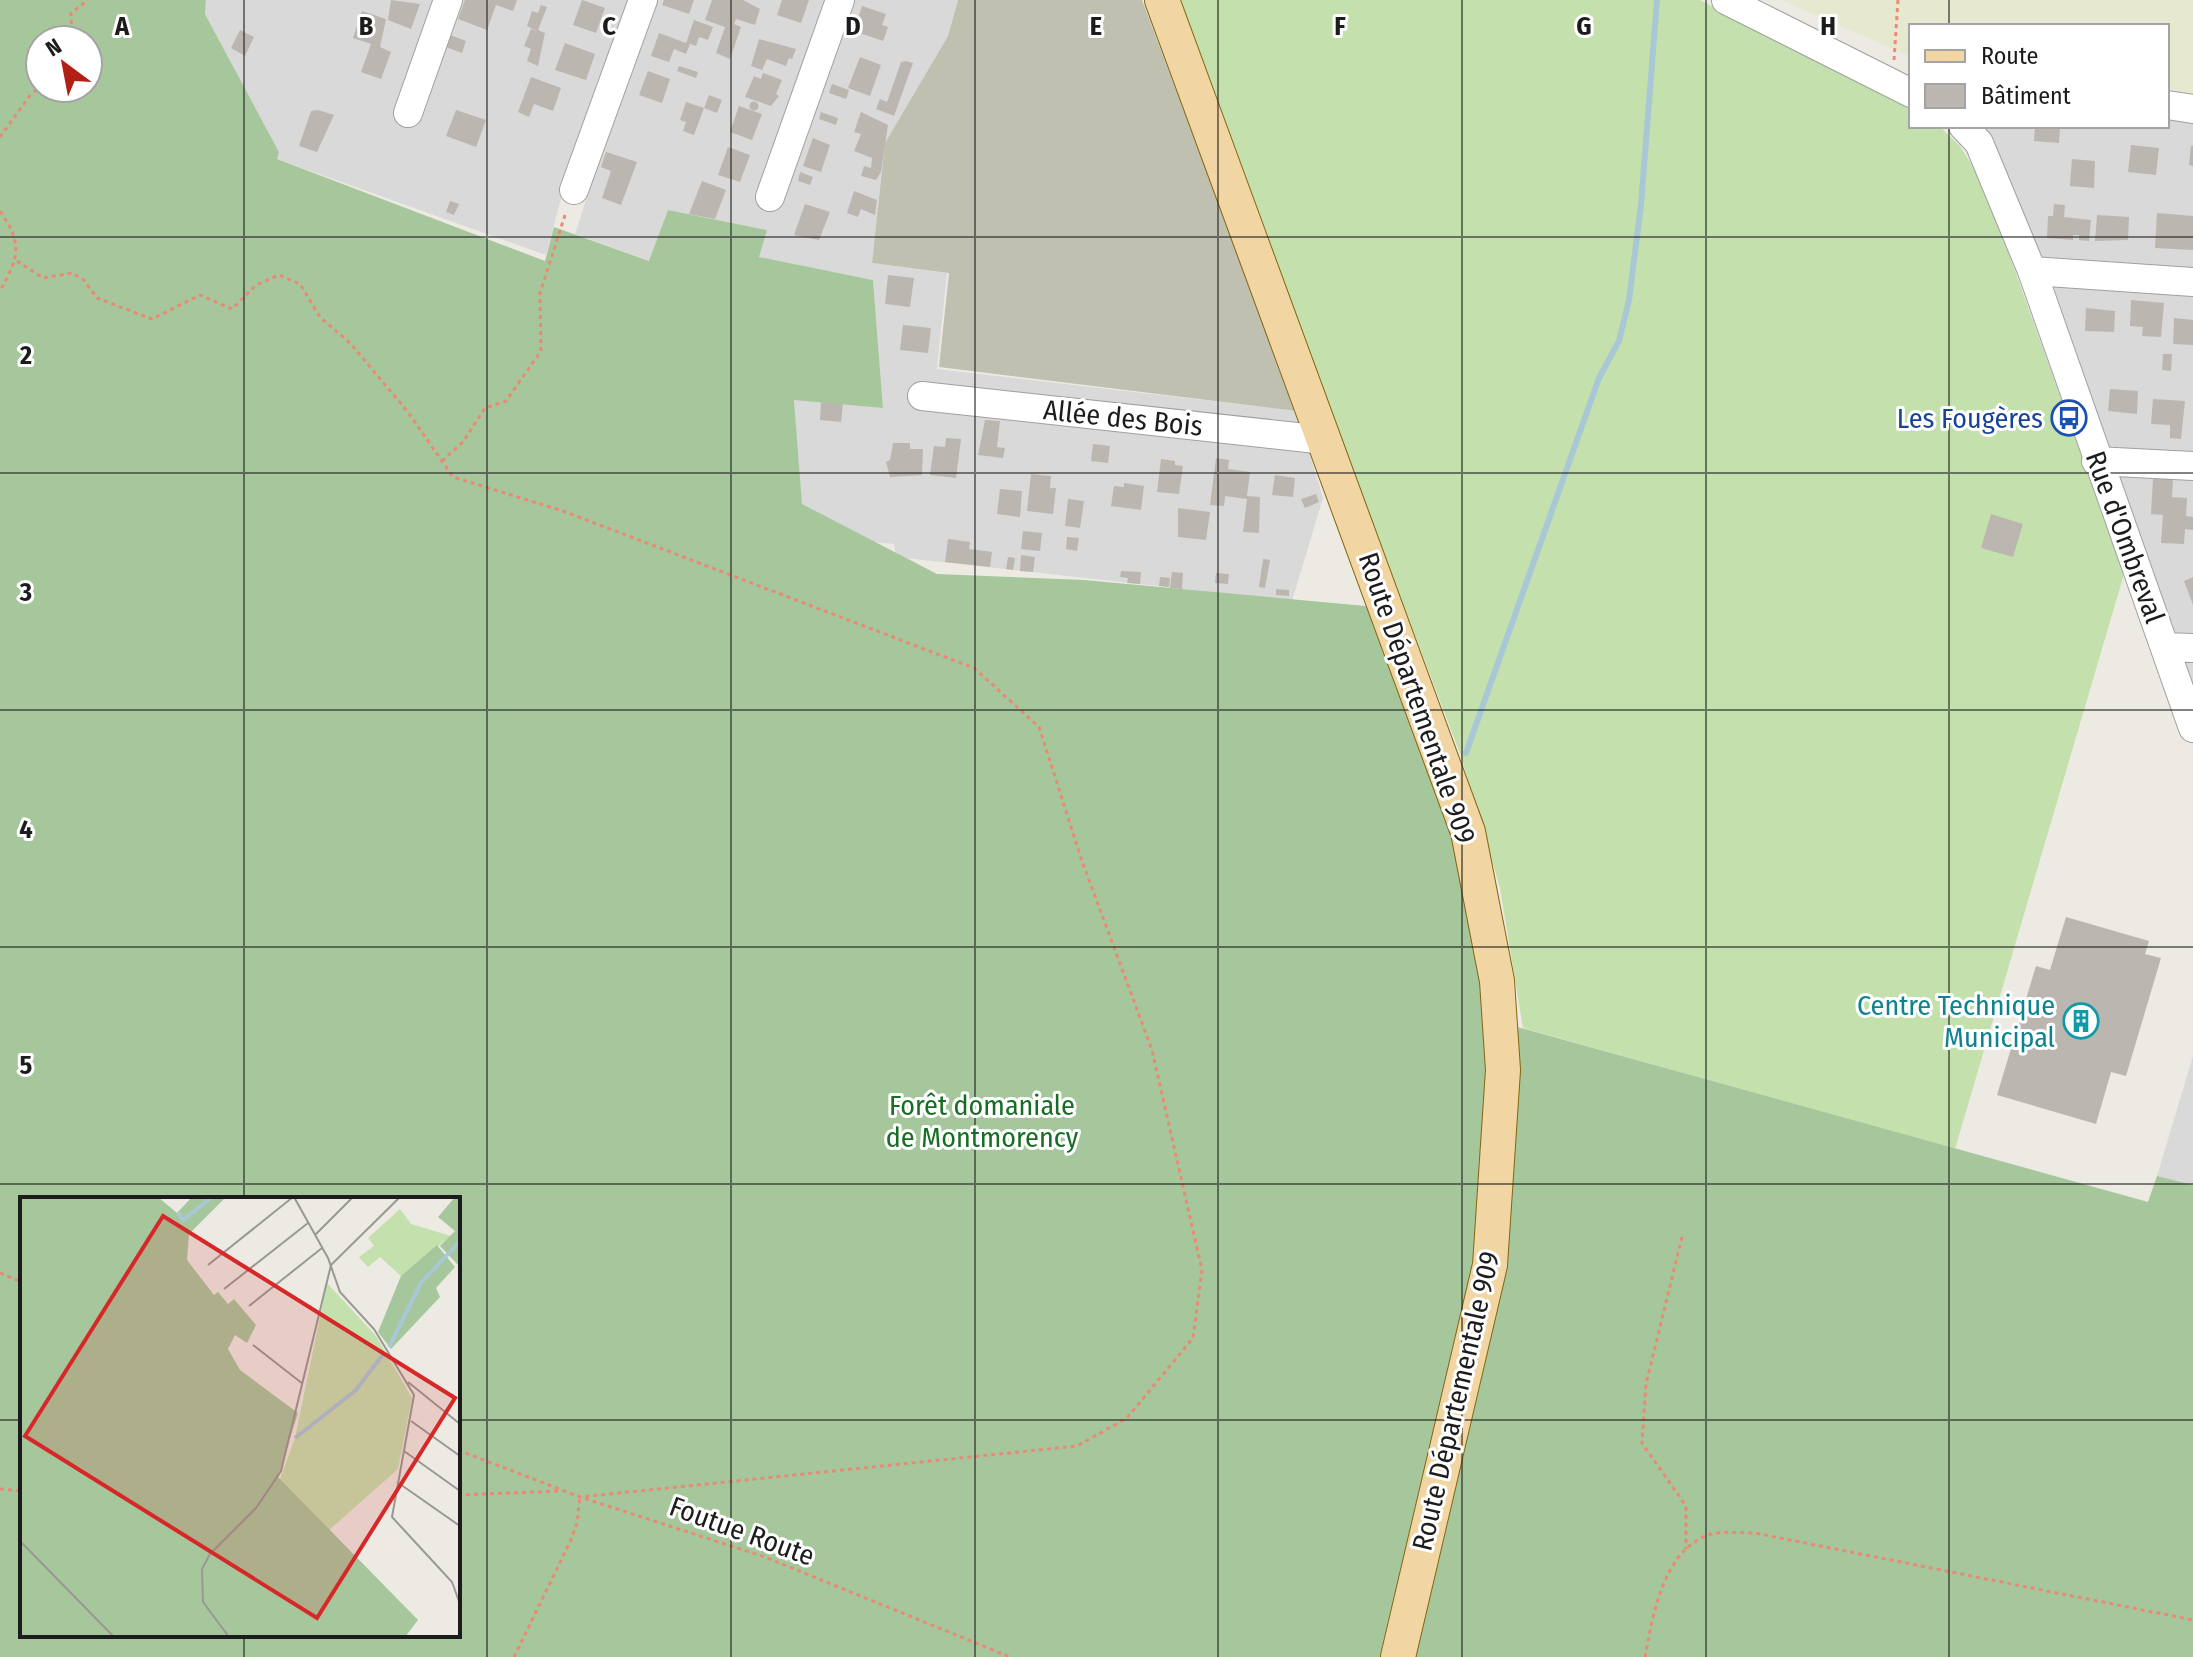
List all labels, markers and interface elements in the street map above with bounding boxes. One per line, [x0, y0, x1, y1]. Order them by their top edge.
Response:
text: A [114, 11, 130, 42]
text: B [359, 11, 374, 42]
text: C [602, 11, 616, 42]
text: D [845, 11, 861, 42]
text: E [1090, 11, 1102, 42]
text: F [1334, 11, 1346, 42]
text: G [1576, 11, 1592, 42]
text: H [1820, 11, 1836, 42]
north arrow [24, 24, 104, 104]
legend [1909, 24, 2169, 128]
text: N [41, 33, 66, 62]
text: Route [1981, 42, 2038, 70]
text: Bâtiment [1981, 82, 2071, 110]
text: 2 [19, 340, 32, 371]
street label: Allée des Bois [1042, 393, 1204, 443]
bus stop icon: Les Fougères [2050, 399, 2088, 437]
place label: Les Fougères [1897, 402, 2043, 435]
street label: Rue d'Ombreval [2079, 446, 2171, 628]
street label: Route Départementale 909 [1352, 548, 1482, 848]
text: 3 [19, 577, 32, 608]
text: 4 [19, 814, 33, 845]
place label: Centre Technique Municipal [1857, 989, 2055, 1054]
building icon: Centre Technique Municipal [2062, 1002, 2100, 1040]
text: 5 [20, 1050, 33, 1081]
park label: Forêt domaniale de Montmorency [886, 1089, 1079, 1154]
inset map [20, 1197, 460, 1637]
street label: Route Départementale 909 [1406, 1248, 1506, 1554]
street label: Foutue Route [665, 1490, 819, 1572]

